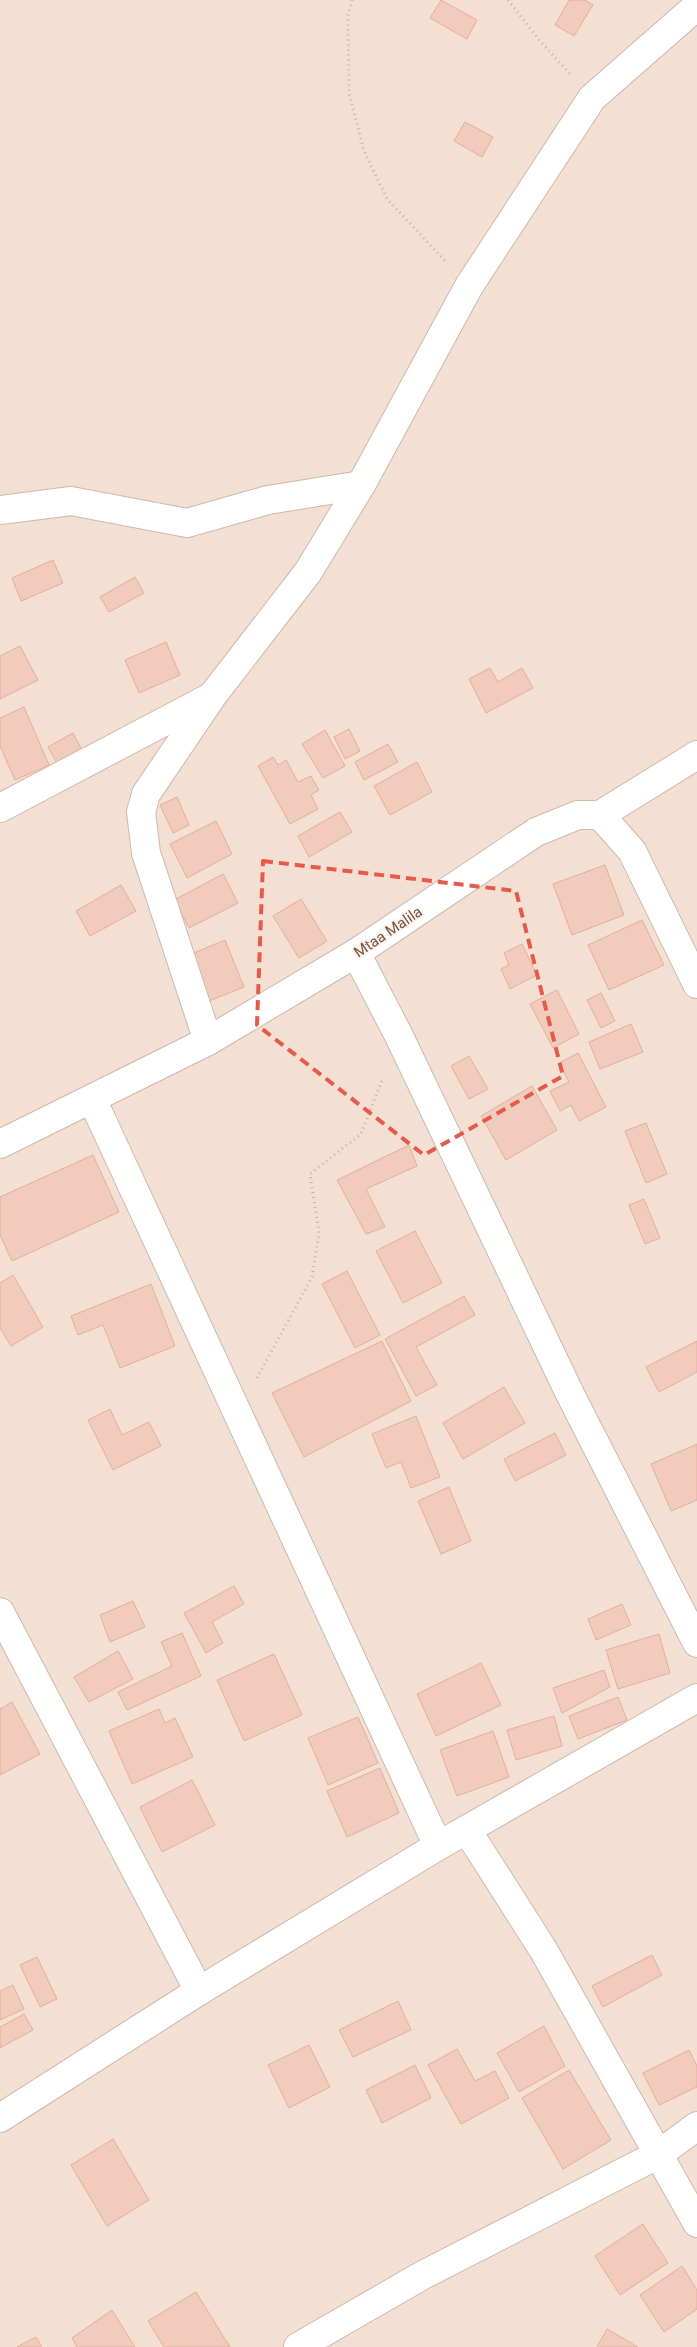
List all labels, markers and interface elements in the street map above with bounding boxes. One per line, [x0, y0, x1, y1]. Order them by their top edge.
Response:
street label: Mtaa Malila [350, 903, 426, 961]

